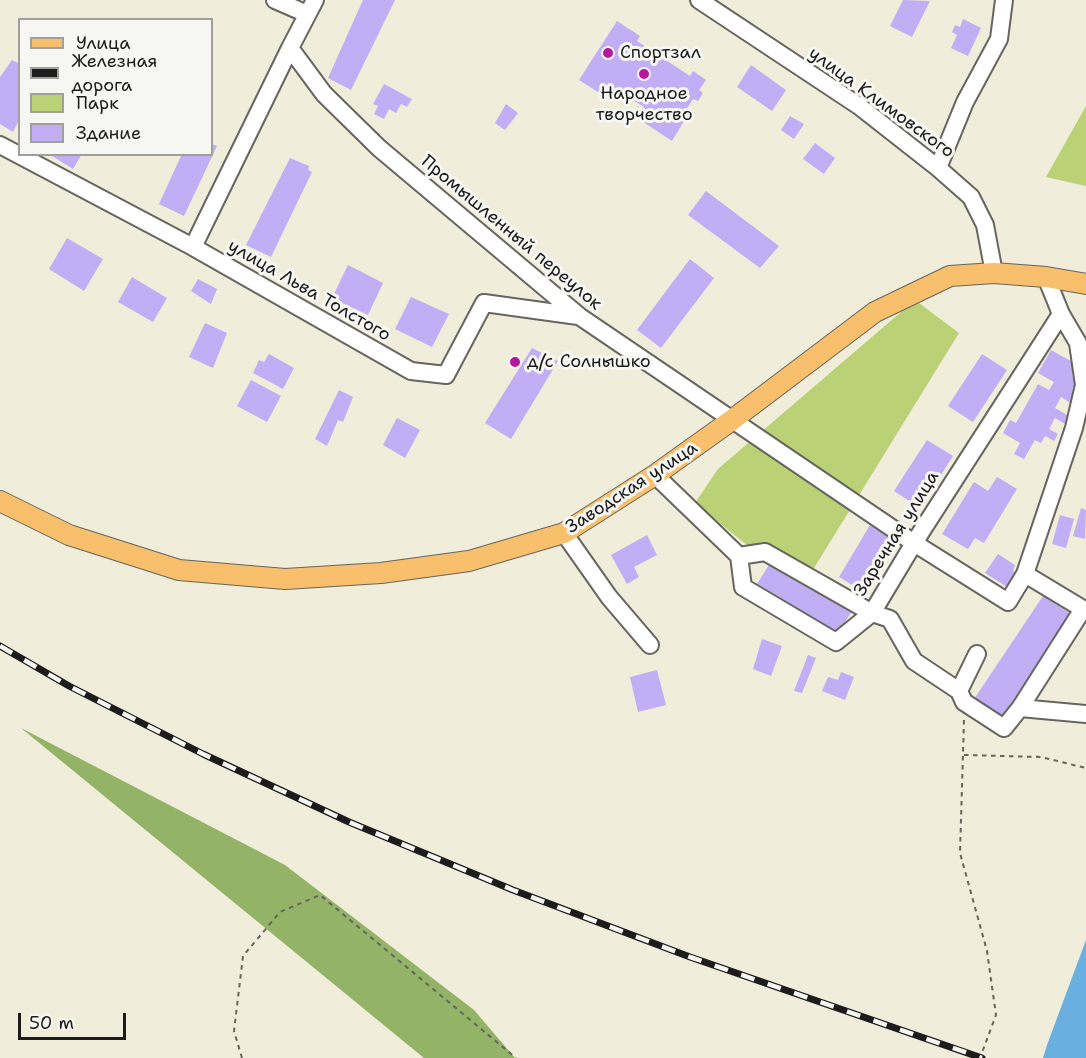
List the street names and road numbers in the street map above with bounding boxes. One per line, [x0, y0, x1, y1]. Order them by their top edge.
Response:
street label: улица Климовского [804, 43, 958, 163]
street label: Промышленный переулок [416, 151, 606, 315]
street label: улица Льва Толстого [224, 236, 394, 346]
street label: Заводская улица [562, 437, 702, 539]
street label: Заречная улица [850, 467, 944, 601]

